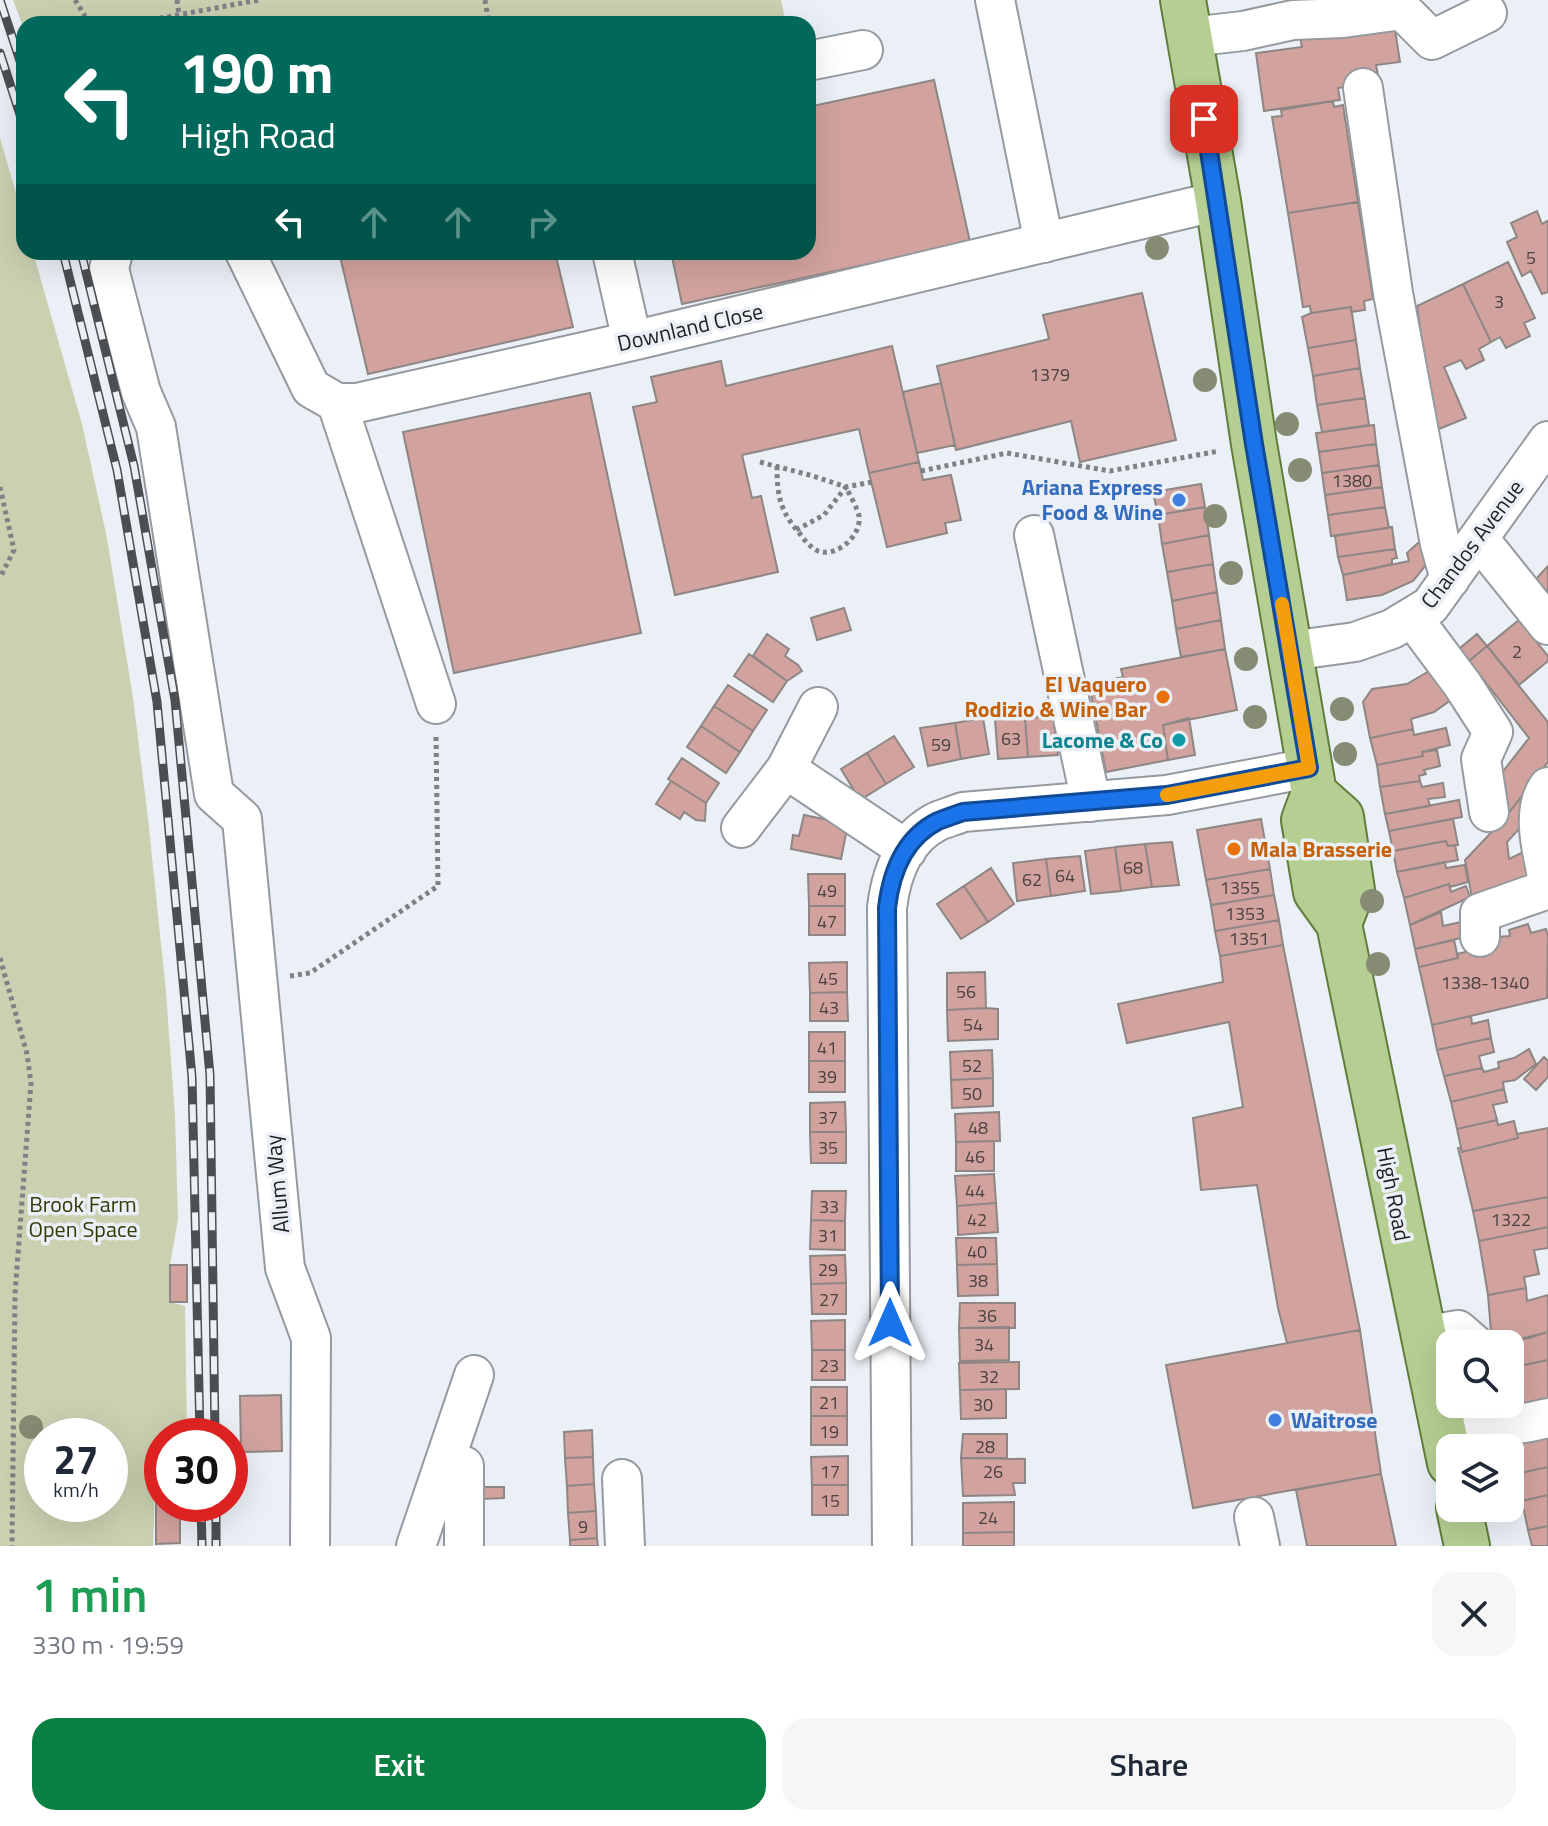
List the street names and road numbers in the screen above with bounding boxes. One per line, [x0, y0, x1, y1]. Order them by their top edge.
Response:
street label: Downland Close [614, 294, 766, 360]
street label: Chandos Avenue [1412, 472, 1532, 616]
street label: Allum Way [256, 1133, 298, 1235]
street label: High Road [1368, 1144, 1420, 1244]

